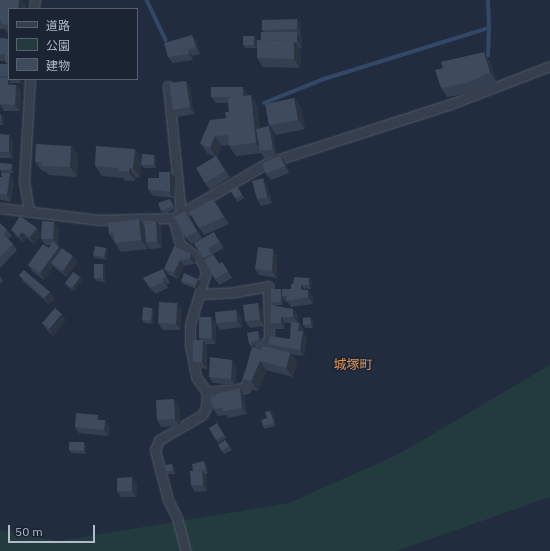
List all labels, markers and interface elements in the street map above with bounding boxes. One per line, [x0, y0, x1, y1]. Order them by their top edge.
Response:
legend [8, 8, 138, 80]
text: 道路 [46, 18, 70, 33]
text: 公園 [46, 38, 70, 53]
text: 建物 [46, 58, 70, 73]
district label: 城塚町 [334, 357, 372, 373]
scale bar [10, 517, 97, 543]
text: 50 m [15, 524, 43, 539]

